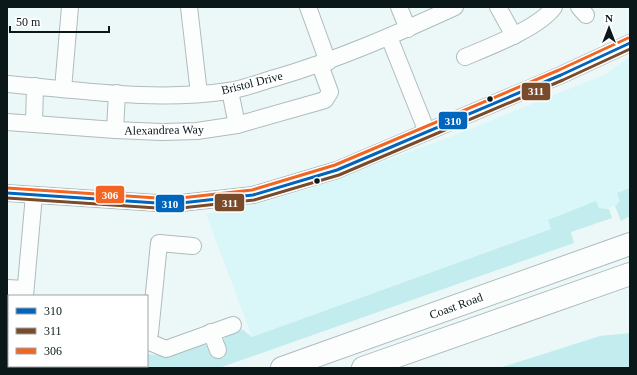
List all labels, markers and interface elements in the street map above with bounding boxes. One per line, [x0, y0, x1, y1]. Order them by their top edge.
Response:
scale bar [10, 8, 109, 34]
north arrow [589, 8, 629, 48]
text: N [605, 12, 613, 24]
text: 50 m [16, 15, 41, 29]
street label: Bristol Drive [220, 69, 284, 97]
line badge: 311 [521, 82, 551, 101]
text: 311 [528, 85, 544, 97]
unlabelled marker [485, 94, 495, 104]
line badge: 310 [438, 111, 468, 130]
text: 310 [445, 115, 462, 127]
street label: Alexandrea Way [124, 122, 204, 138]
unlabelled marker [312, 176, 322, 186]
line badge: 306 [95, 185, 125, 204]
text: 306 [102, 189, 119, 201]
line badge: 311 [214, 193, 245, 212]
line badge: 310 [155, 194, 185, 213]
text: 311 [222, 197, 238, 209]
text: 310 [162, 198, 179, 210]
street label: Coast Road [427, 290, 485, 322]
legend [8, 295, 148, 367]
text: 310 [44, 304, 62, 318]
text: 311 [44, 324, 62, 338]
text: 306 [44, 344, 62, 358]

